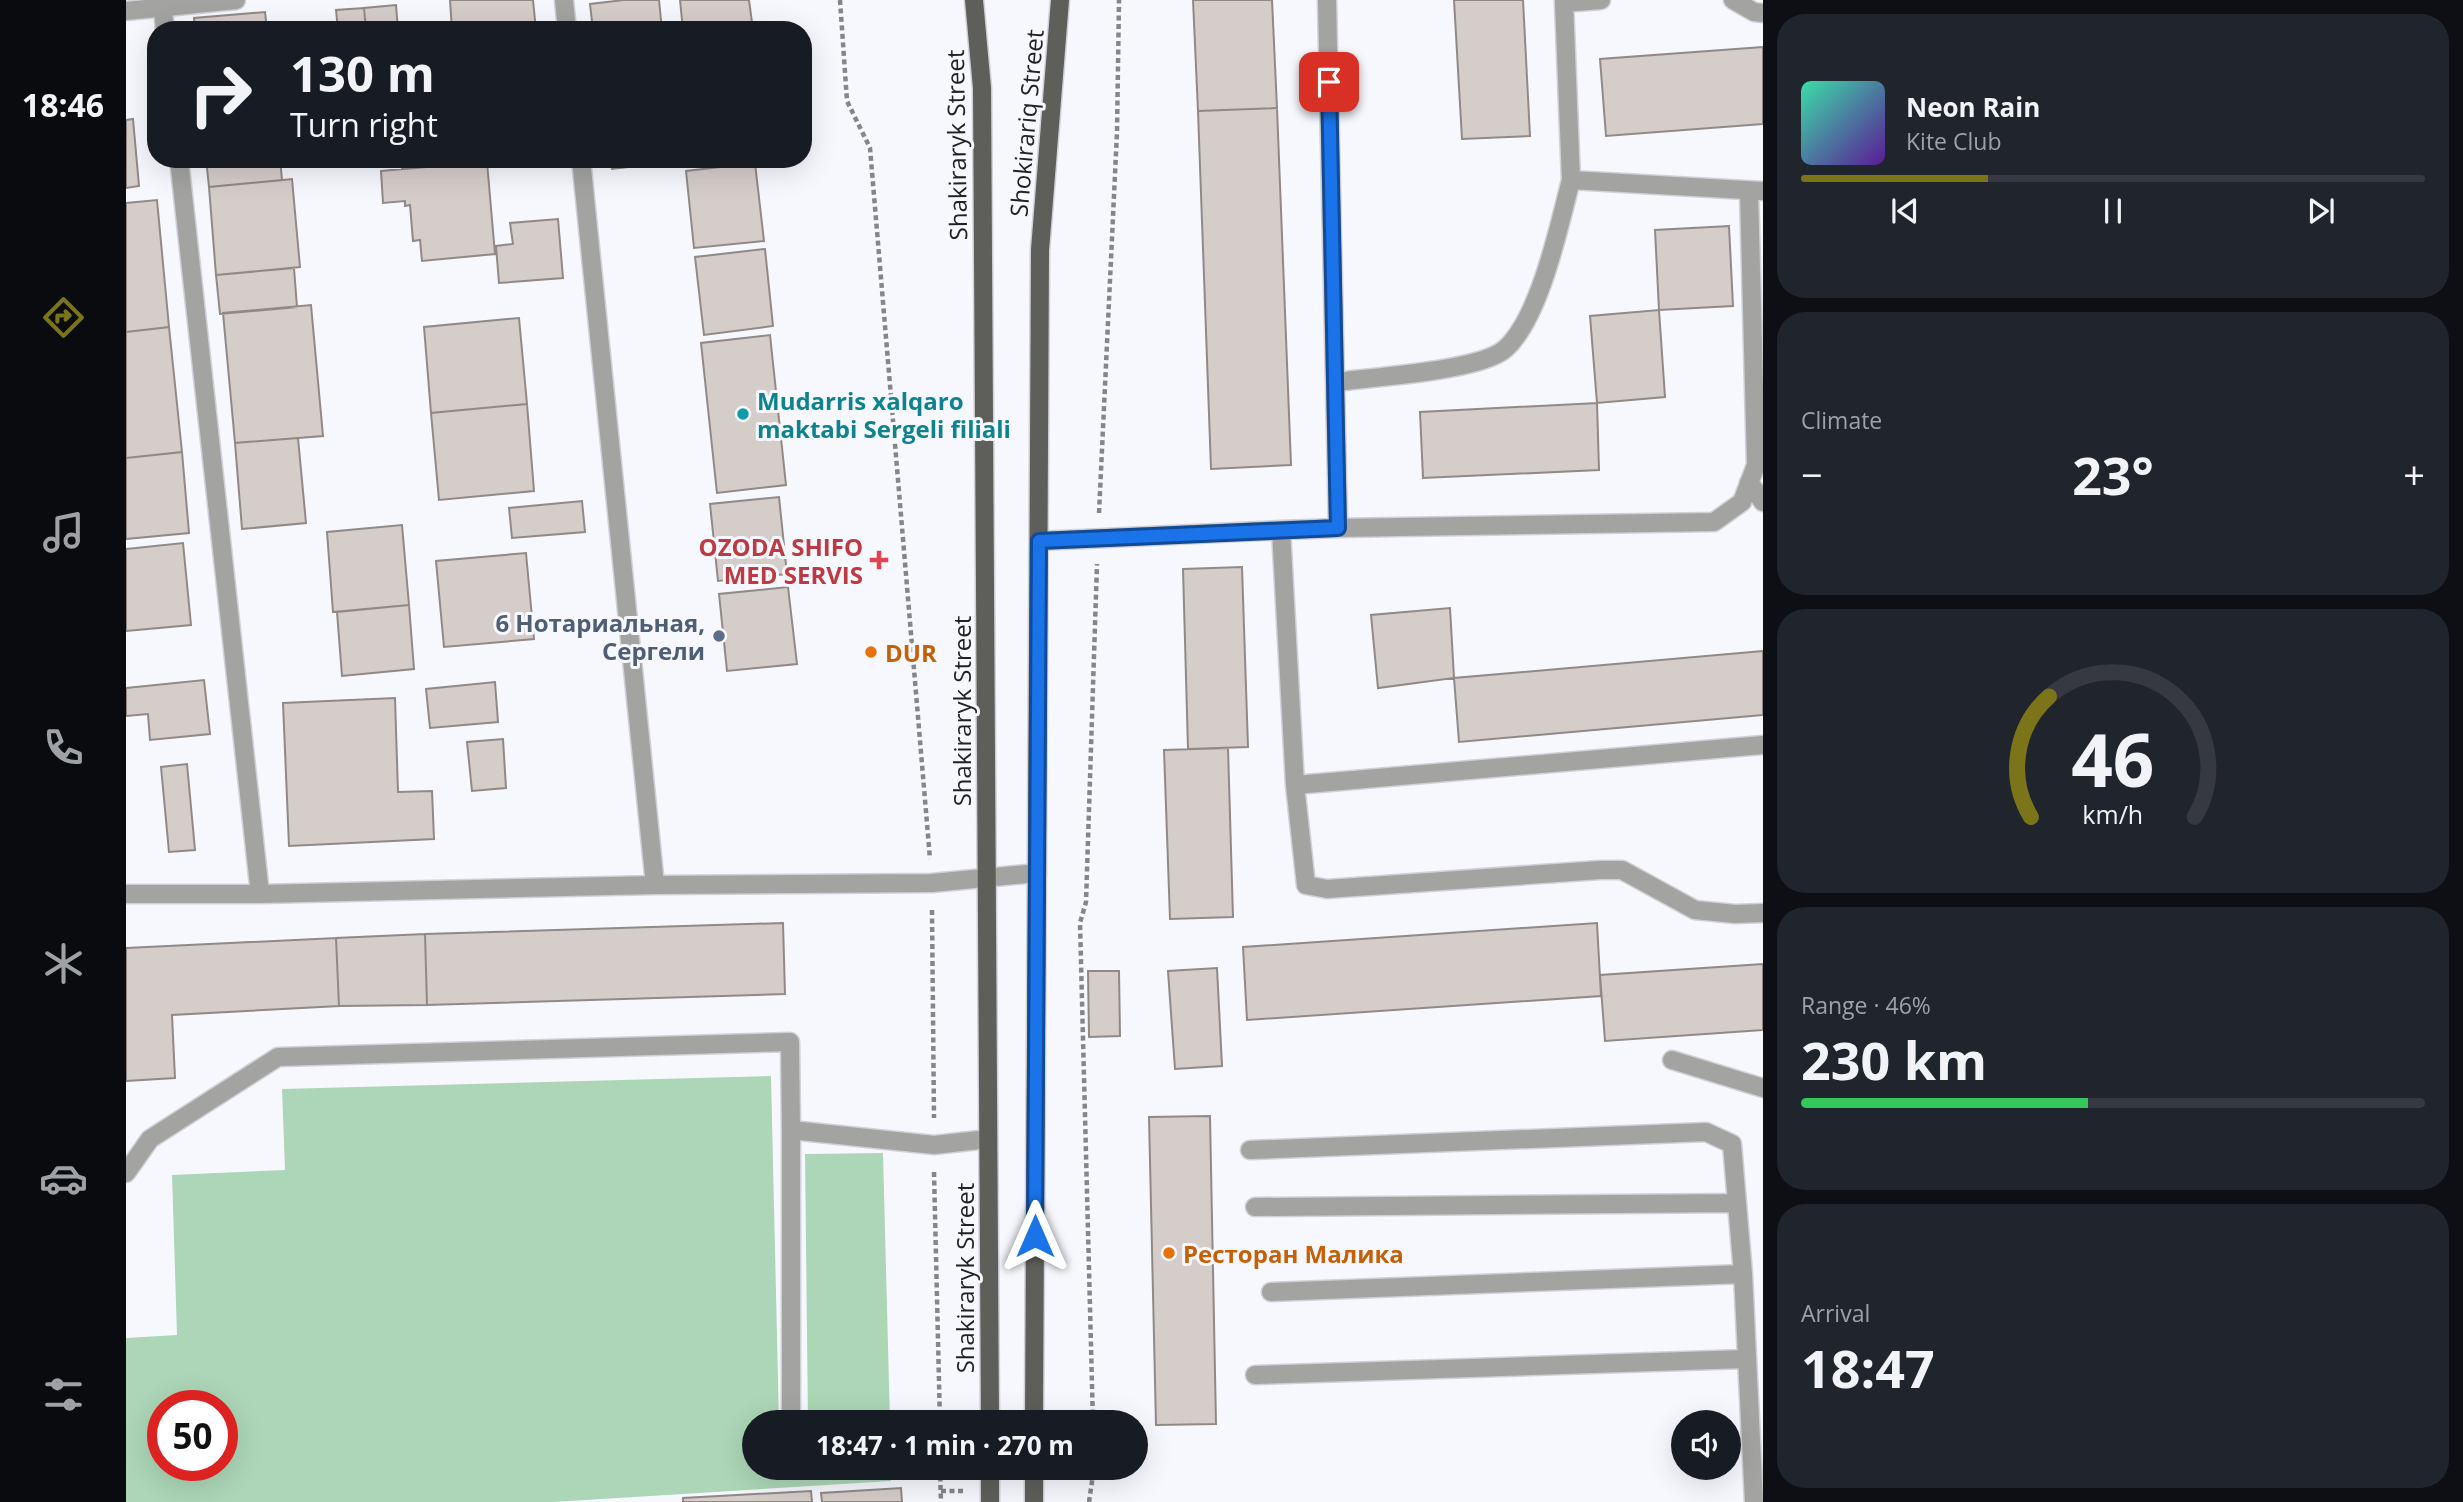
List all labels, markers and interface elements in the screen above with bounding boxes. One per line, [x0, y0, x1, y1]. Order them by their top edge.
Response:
street label: Shokirariq Street [1001, 28, 1051, 218]
text: 130 m [290, 40, 435, 106]
icon: right [175, 49, 266, 140]
street label: Shakiraryk Street [938, 49, 974, 241]
pin [1299, 52, 1359, 112]
icon: arrive [1310, 63, 1348, 101]
text: 18:46 [22, 83, 104, 126]
text: Neon Rain [1906, 89, 2040, 125]
text: Turn right [290, 103, 438, 146]
text: Kite Club [1906, 125, 2001, 157]
icon: previous [1886, 192, 1924, 230]
icon: pause [2094, 192, 2132, 230]
icon: next [2302, 192, 2340, 230]
icon: directions [39, 293, 88, 342]
place label: Mudarris xalqaro maktabi Sergeli filiali [757, 384, 1011, 445]
text: Climate [1801, 404, 1882, 436]
marker: Mudarris xalqaro maktabi Sergeli filiali [735, 406, 751, 422]
text: 23° [2072, 439, 2154, 510]
text: − [1801, 448, 1823, 500]
text: + [2403, 448, 2425, 500]
icon: music [39, 508, 88, 557]
place label: OZODA SHIFO MED SERVIS [699, 530, 863, 591]
marker: OZODA SHIFO MED SERVIS [869, 550, 889, 570]
place label: 6 Нотариальная, Сергели [495, 606, 705, 667]
street label: Shakiraryk Street [945, 616, 978, 806]
marker: 6 Нотариальная, Сергели [711, 628, 727, 644]
place label: DUR [885, 636, 937, 669]
marker: DUR [863, 644, 879, 660]
text: 46 [2071, 709, 2155, 808]
icon: phone [39, 723, 88, 772]
text: km/h [2083, 797, 2143, 831]
icon: climate [39, 939, 88, 988]
text: Range · 46% [1801, 989, 1931, 1021]
text: 230 km [1801, 1024, 1987, 1095]
icon: car [39, 1154, 88, 1203]
street label: Shakiraryk Street [948, 1183, 981, 1373]
position arrow [998, 1199, 1072, 1273]
place label: Ресторан Малика [1183, 1237, 1404, 1270]
marker: Ресторан Малика [1161, 1245, 1177, 1261]
text: Arrival [1801, 1297, 1870, 1329]
text: 18:47 [1801, 1332, 1935, 1403]
icon: filters [39, 1370, 88, 1419]
speed limit sign: 50 [147, 1390, 238, 1481]
map controls [1671, 1410, 1741, 1480]
button: sound [1671, 1410, 1741, 1480]
text: 18:47 · 1 min · 270 m [816, 1427, 1074, 1463]

